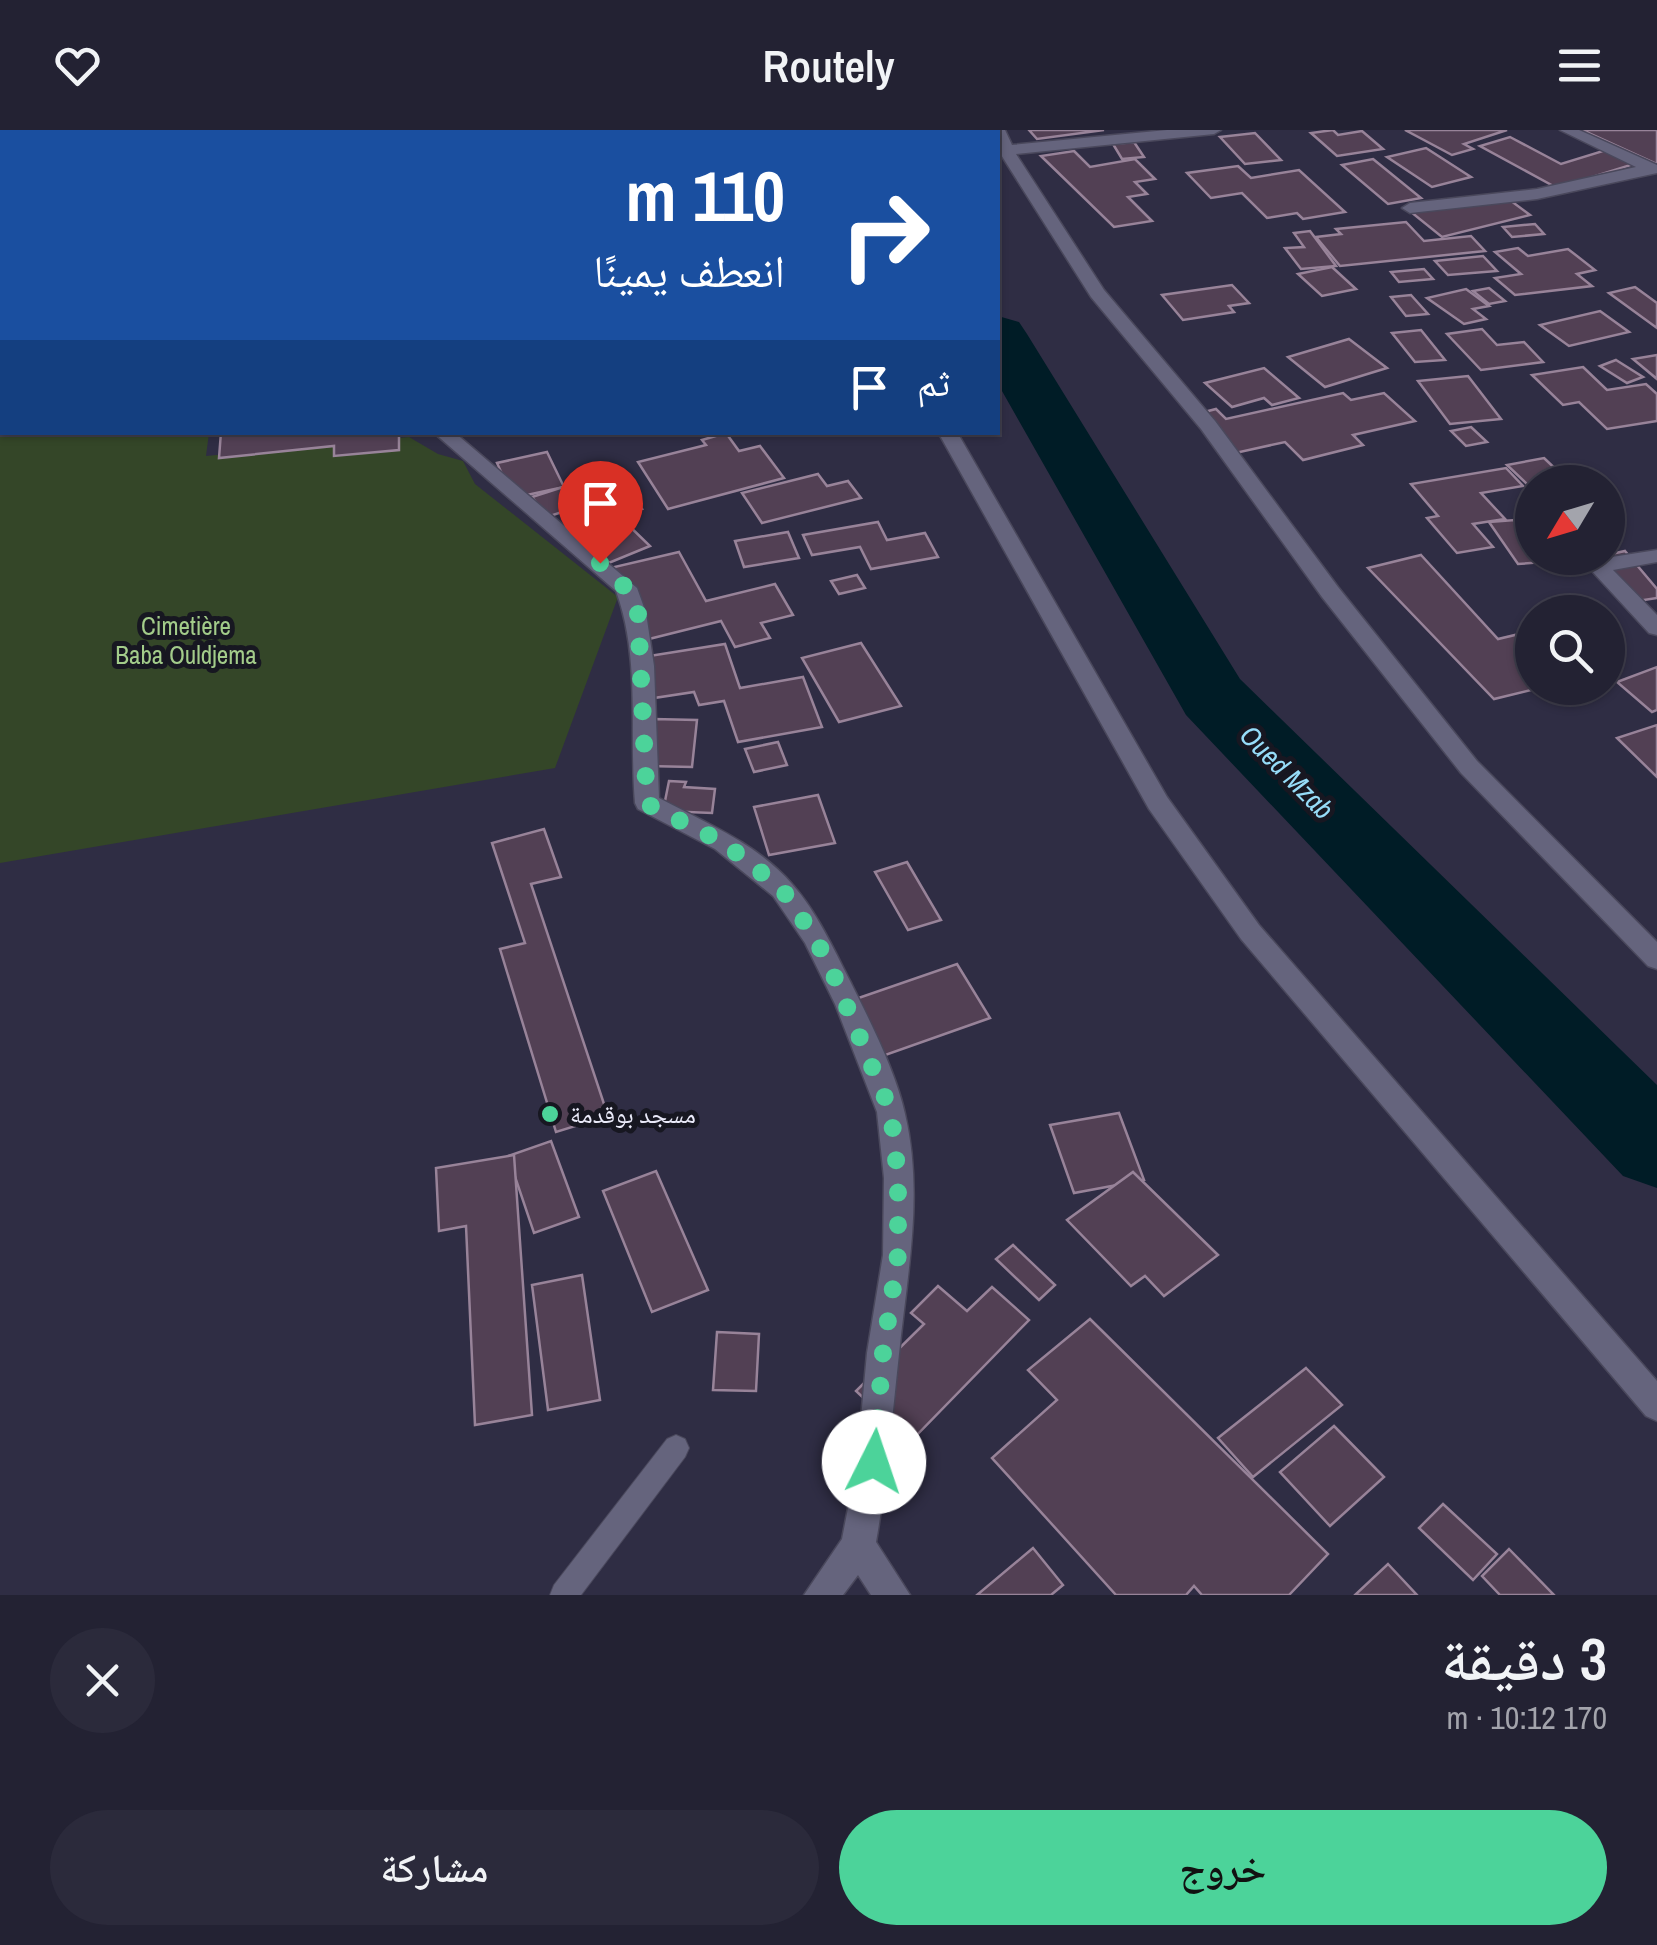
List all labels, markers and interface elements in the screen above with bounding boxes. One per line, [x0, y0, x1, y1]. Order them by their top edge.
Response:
text: Routely [763, 35, 894, 96]
icon: heart [50, 38, 105, 93]
icon: menu [1552, 38, 1607, 93]
text: 110 m [625, 149, 785, 243]
icon: right [820, 170, 950, 300]
text: انعطف يمينًا [593, 240, 785, 301]
text: ثم [917, 357, 950, 408]
icon: arrive [842, 360, 897, 415]
pin [558, 461, 643, 564]
north arrow [1515, 465, 1625, 575]
map controls [1515, 465, 1625, 705]
icon: arrive [573, 476, 628, 531]
button: search [1515, 595, 1625, 705]
park label: Cimetière Baba Ouldjema [115, 609, 257, 672]
water label: Oued Mzab [1232, 717, 1342, 827]
place label: مسجد بوقدمة [570, 1097, 696, 1131]
marker: مسجد بوقدمة [539, 1103, 561, 1125]
position arrow [822, 1410, 926, 1514]
text: 3 دقيقة [1441, 1618, 1607, 1699]
button: close [50, 1628, 155, 1733]
text: 170 m · 10:12 [1447, 1696, 1607, 1739]
button: مشاركة [50, 1810, 819, 1925]
button: خروج [839, 1810, 1607, 1925]

